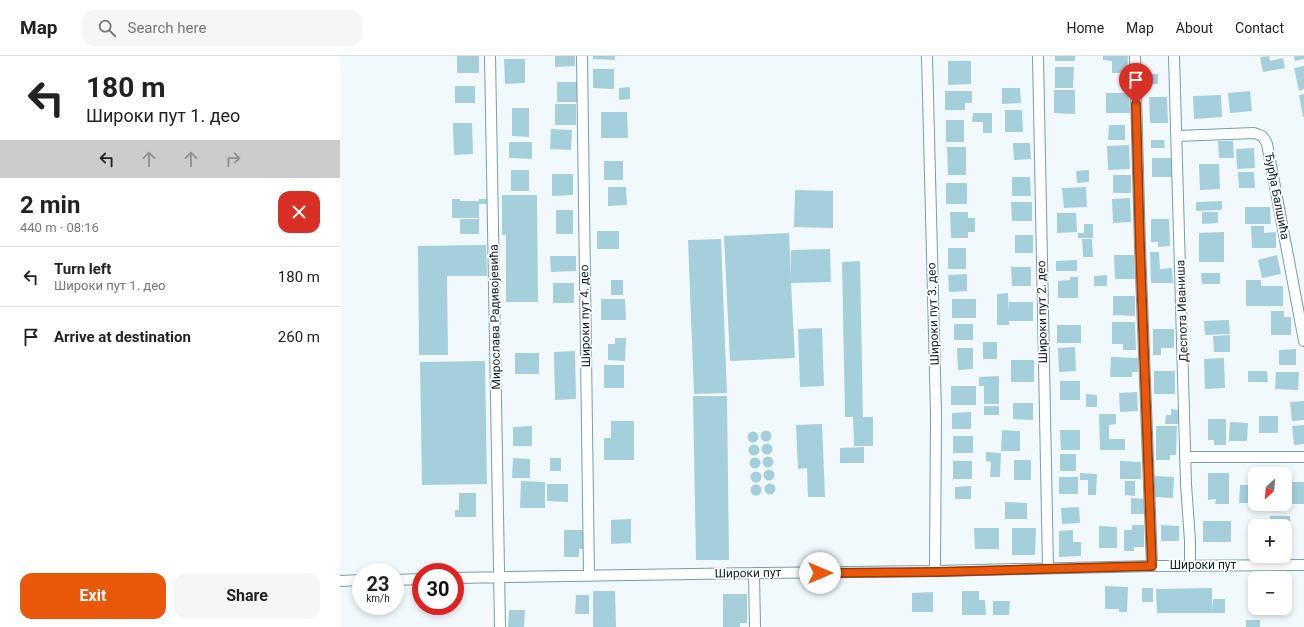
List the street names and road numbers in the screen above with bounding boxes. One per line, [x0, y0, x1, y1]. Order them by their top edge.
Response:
street label: Ђурђа Балшића [1262, 151, 1292, 241]
street label: Мирослава Радивојевића [487, 244, 503, 390]
street label: Широки пут 2. део [1034, 260, 1050, 364]
street label: Деспота Иваниша [1173, 260, 1191, 362]
street label: Широки пут 3. део [924, 262, 942, 366]
street label: Широки пут 4. део [577, 264, 593, 368]
street label: Широки пут [1170, 558, 1237, 572]
street label: Широки пут [715, 565, 782, 581]

